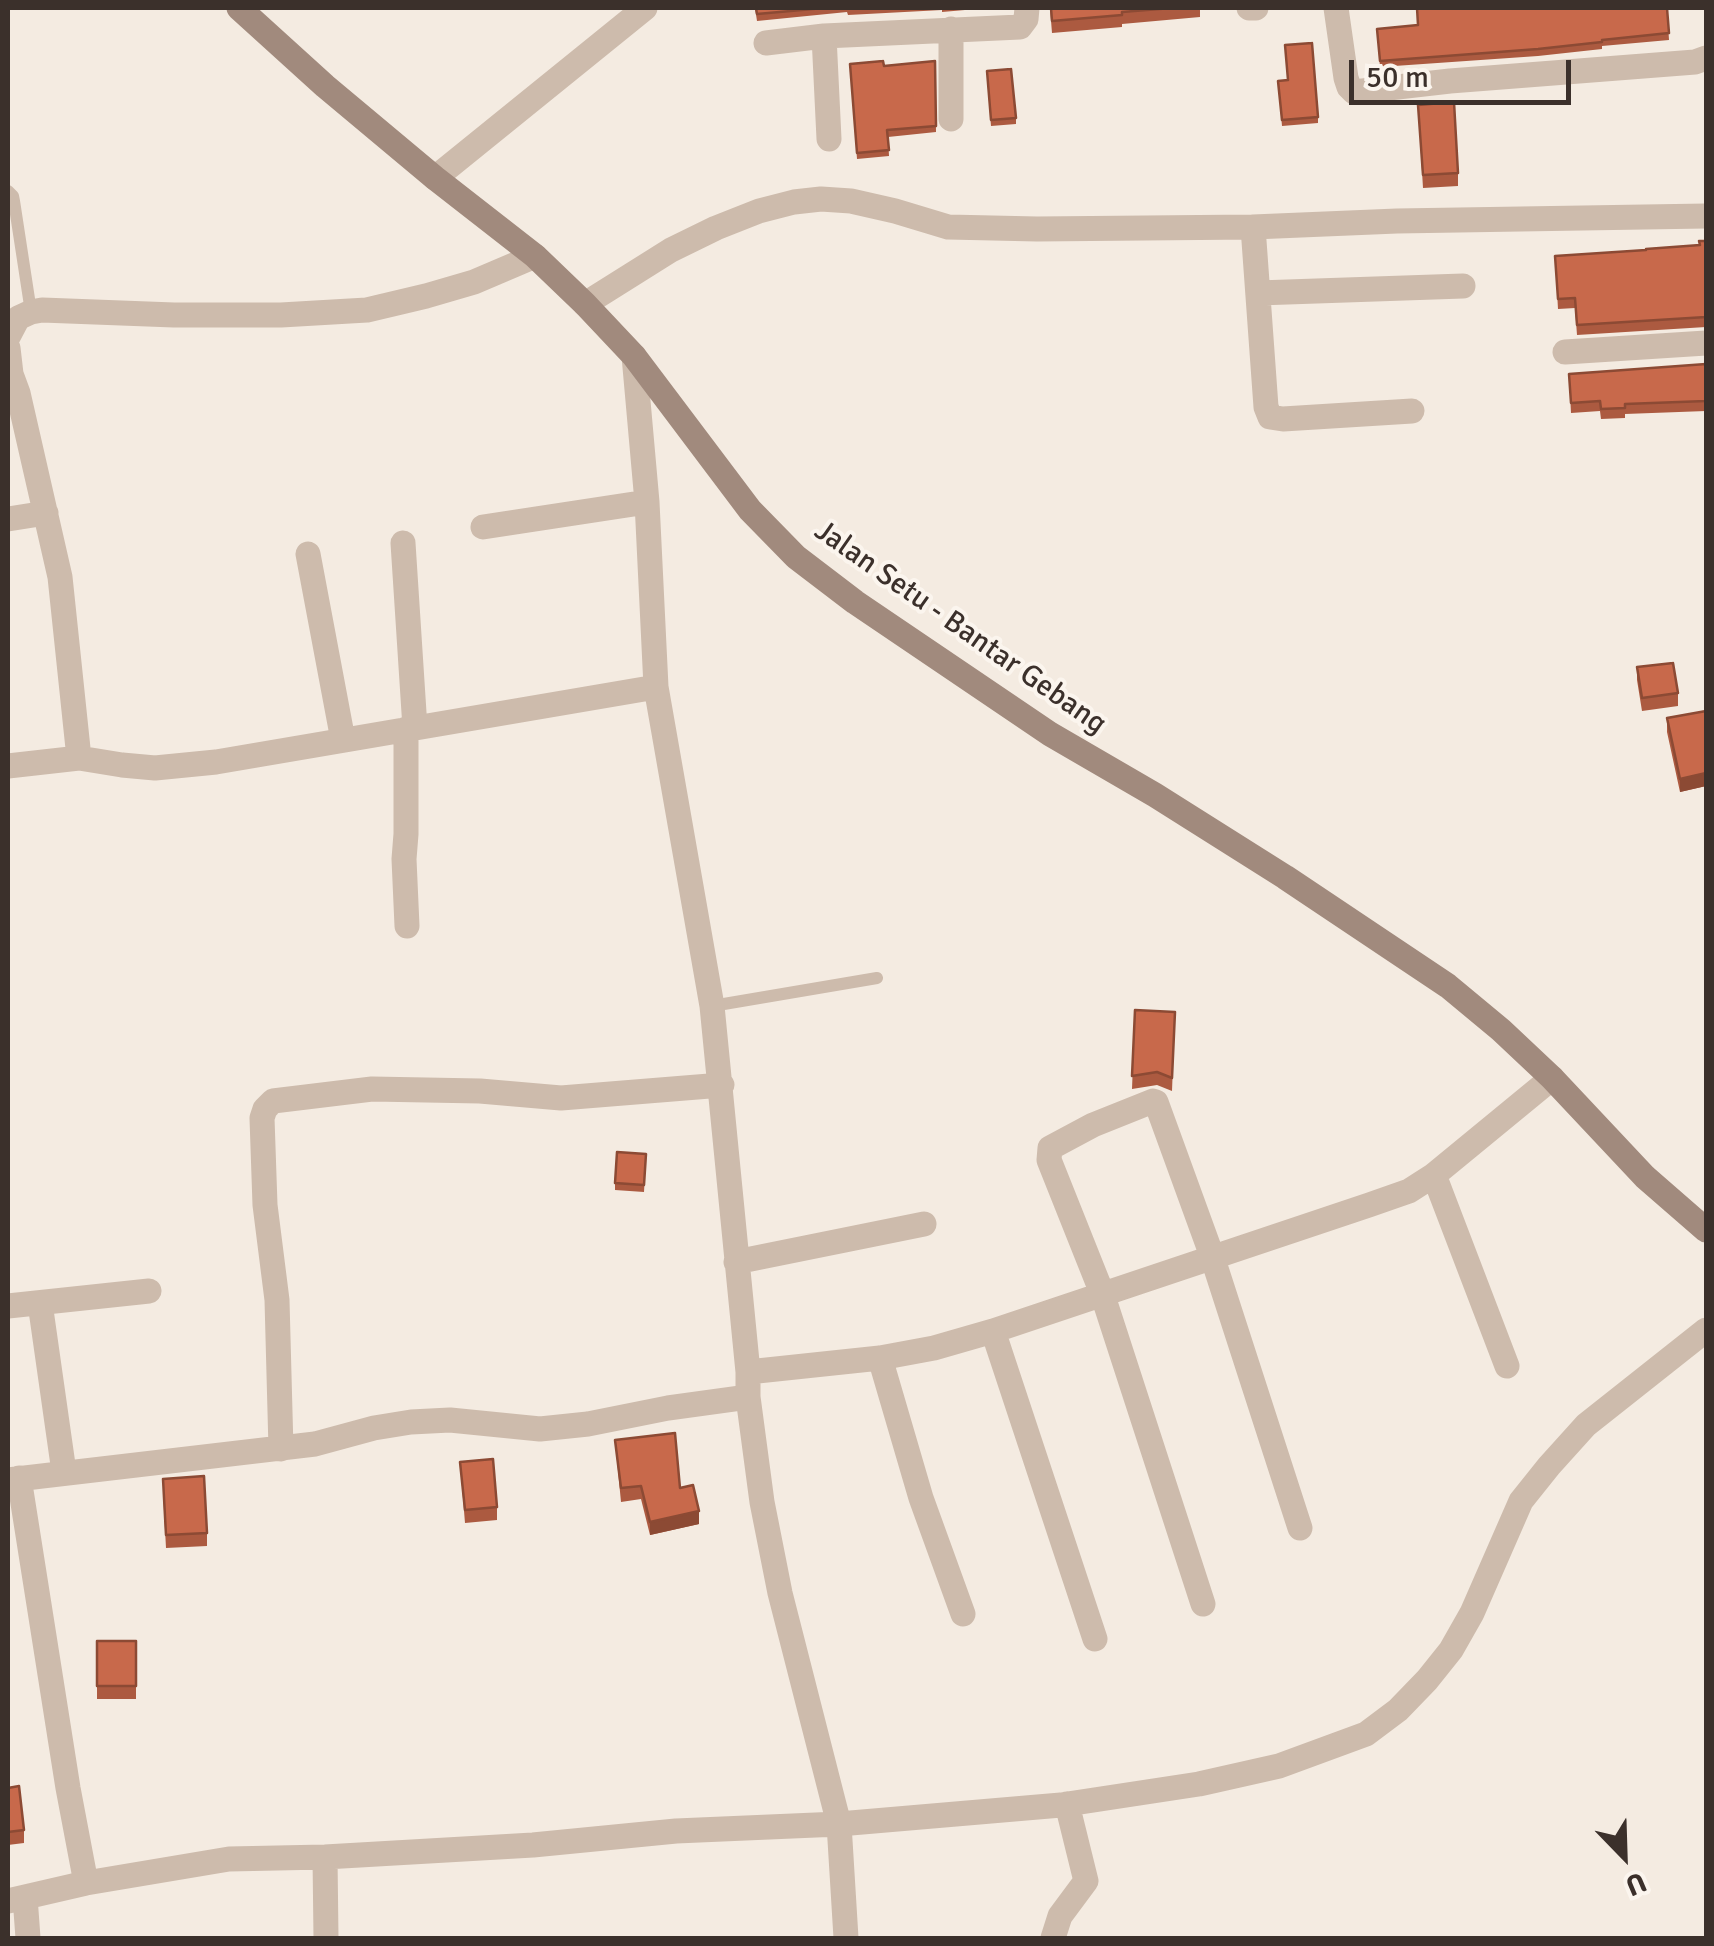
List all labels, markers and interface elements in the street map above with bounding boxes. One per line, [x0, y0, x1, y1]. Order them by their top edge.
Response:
scale bar [1354, 40, 1576, 102]
text: 50 m [1366, 59, 1429, 96]
street label: Jalan Setu - Bantar Gebang [807, 514, 1113, 742]
north arrow [1574, 1806, 1674, 1906]
text: U [1620, 1864, 1651, 1903]

